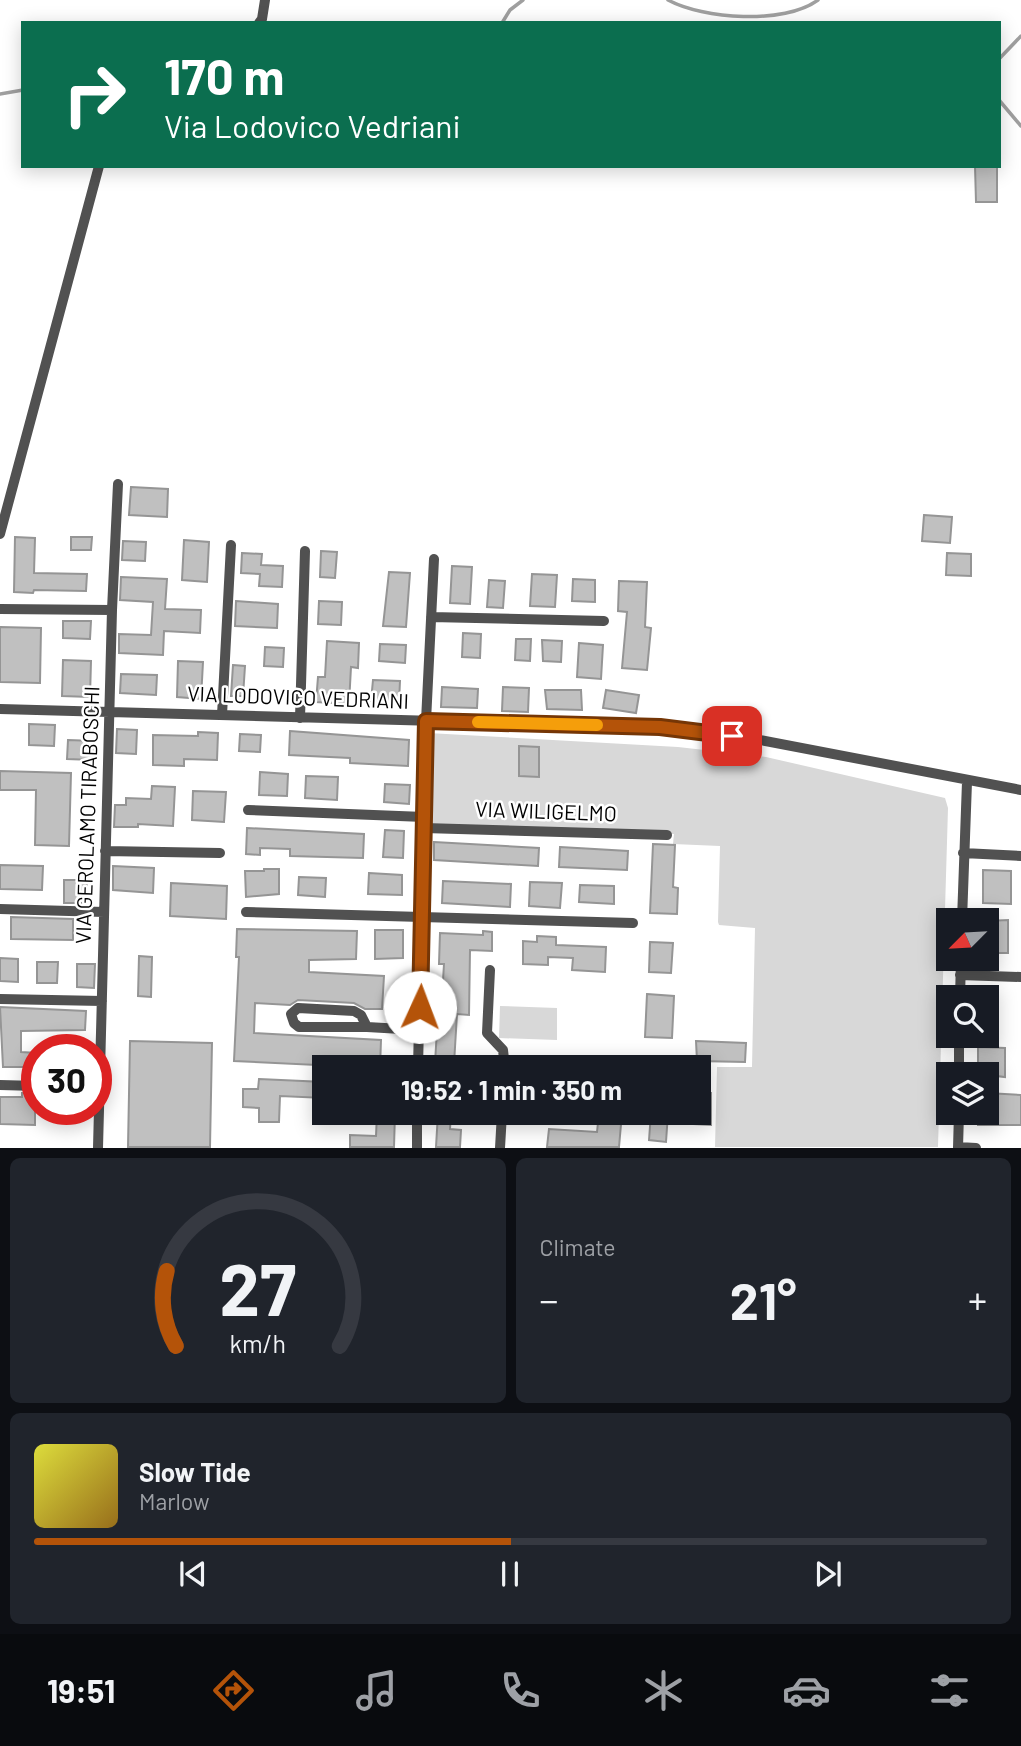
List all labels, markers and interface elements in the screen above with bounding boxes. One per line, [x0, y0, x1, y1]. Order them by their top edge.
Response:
text: 170 m [164, 46, 284, 105]
icon: right [49, 49, 140, 140]
text: Via Lodovico Vedriani [164, 106, 461, 144]
street label: VIA LODOVICO VEDRIANI [187, 680, 409, 713]
street label: VIA GEROLAMO TIRABOSCHI [70, 685, 103, 944]
pin [702, 706, 762, 766]
icon: arrive [713, 717, 751, 755]
street label: VIA WILIGELMO [475, 796, 617, 825]
north arrow [936, 908, 999, 971]
map controls [936, 908, 999, 1125]
position arrow [383, 970, 457, 1044]
button: search [936, 985, 999, 1048]
speed limit sign: 30 [21, 1034, 112, 1125]
button: layers [936, 1062, 999, 1125]
text: 19:52 · 1 min · 350 m [401, 1074, 622, 1105]
text: Climate [540, 1233, 616, 1261]
text: 27 [219, 1244, 296, 1332]
text: 21° [730, 1268, 797, 1330]
text: − [540, 1276, 559, 1322]
text: + [968, 1276, 987, 1322]
text: km/h [229, 1328, 286, 1358]
text: Slow Tide [139, 1456, 251, 1487]
text: Marlow [139, 1487, 210, 1515]
icon: previous [174, 1555, 212, 1593]
icon: pause [491, 1555, 529, 1593]
icon: next [809, 1555, 847, 1593]
icon: directions [209, 1666, 258, 1715]
icon: music [352, 1666, 401, 1715]
icon: phone [496, 1666, 545, 1715]
icon: climate [639, 1666, 688, 1715]
icon: car [782, 1666, 831, 1715]
icon: filters [925, 1666, 974, 1715]
text: 19:51 [47, 1671, 115, 1709]

